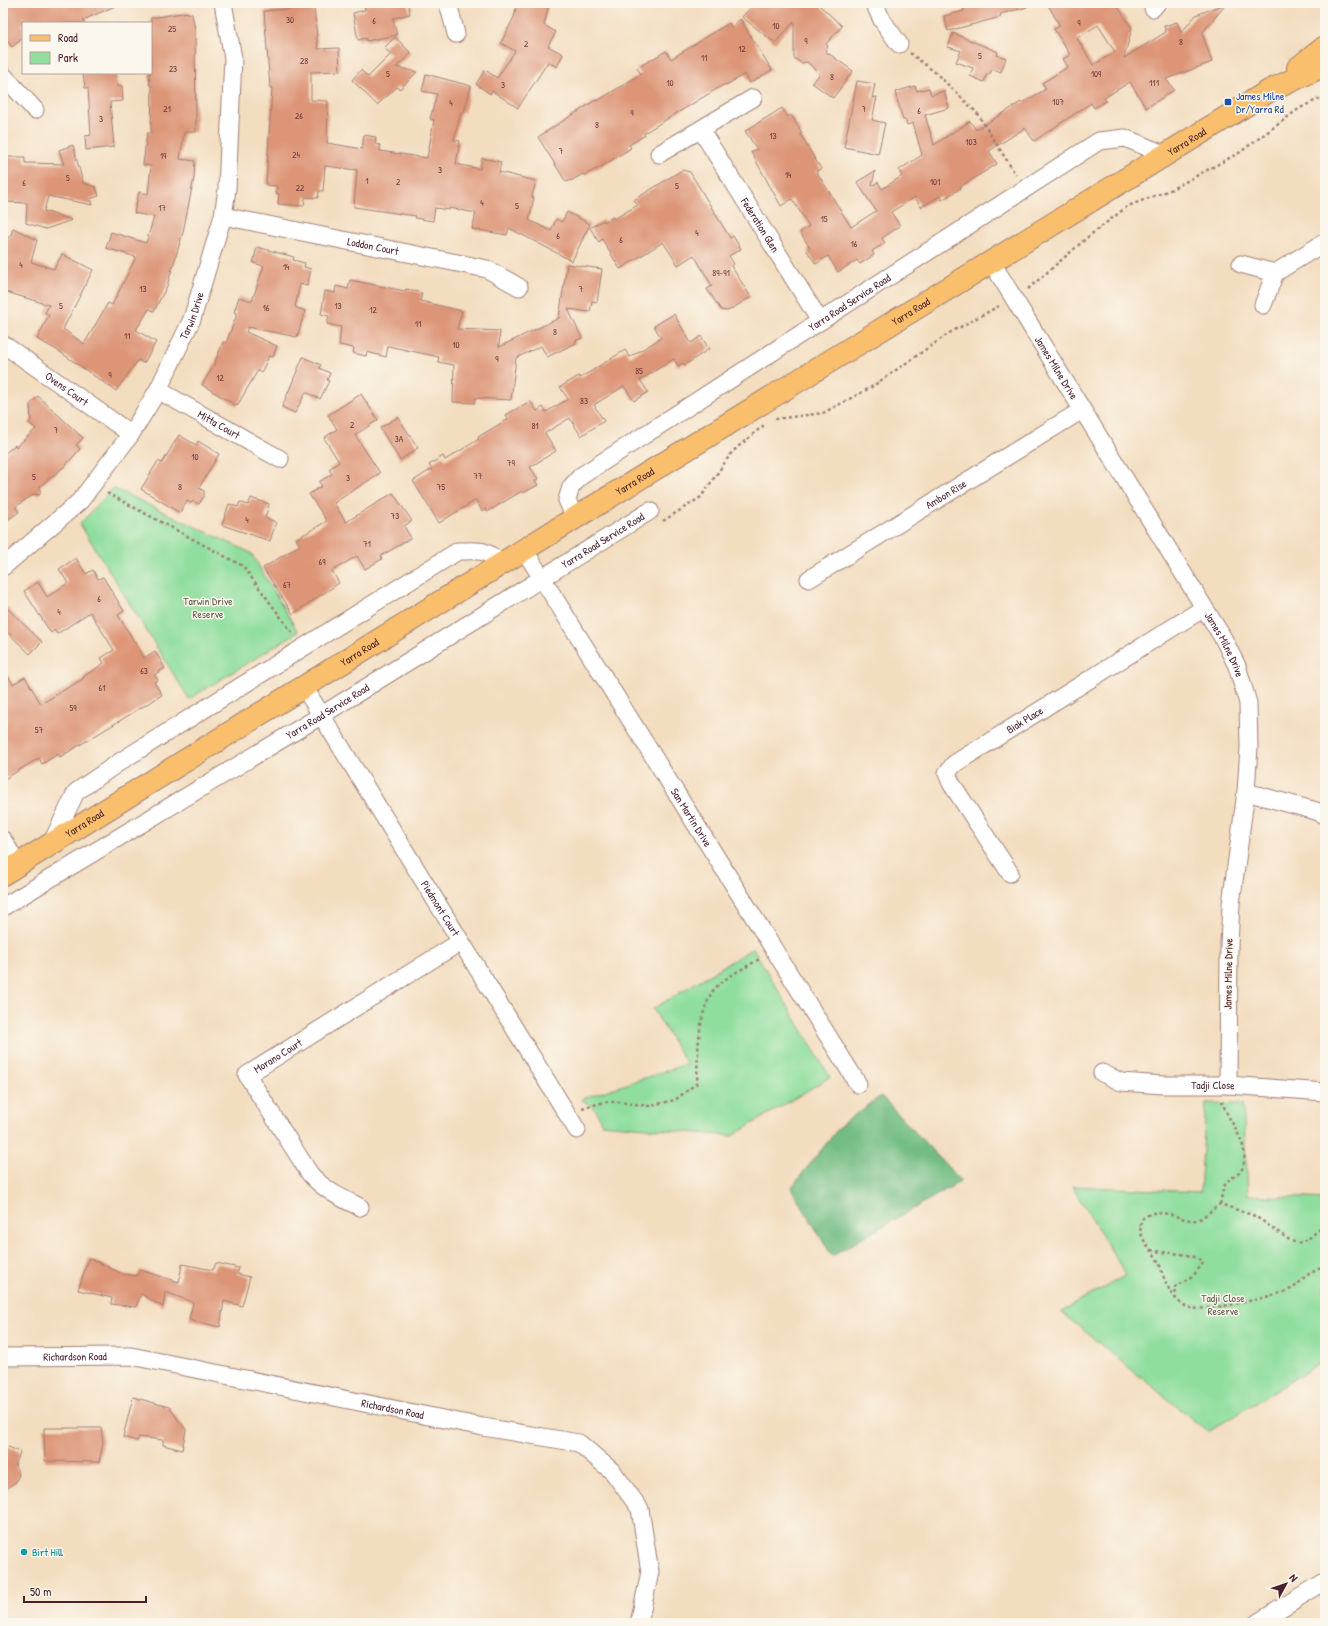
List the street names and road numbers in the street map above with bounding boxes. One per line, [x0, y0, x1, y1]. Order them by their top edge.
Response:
street label: Yarra Road [1165, 124, 1209, 159]
street label: Federation Glen [737, 194, 782, 255]
street label: Loddon Court [346, 234, 400, 258]
street label: Yarra Road Service Road [806, 270, 894, 334]
street label: Tarwin Drive [176, 290, 207, 342]
street label: Yarra Road [889, 294, 933, 329]
street label: James Milne Drive [1032, 334, 1082, 402]
street label: Ovens Court [42, 369, 91, 409]
street label: Mitta Court [195, 407, 243, 442]
street label: Yarra Road [613, 464, 657, 498]
street label: Ambon Rise [923, 476, 969, 512]
street label: Yarra Road Service Road [559, 509, 647, 571]
street label: James Milne Drive [1202, 609, 1247, 679]
street label: Yarra Road [338, 635, 382, 669]
street label: Yarra Road Service Road [283, 680, 372, 742]
street label: Biak Place [1004, 703, 1046, 737]
street label: San Martin Drive [668, 785, 715, 850]
street label: Yarra Road [63, 806, 107, 840]
street label: Piedmont Court [418, 878, 463, 939]
street label: James Milne Drive [1220, 938, 1236, 1010]
street label: Morano Court [251, 1035, 305, 1076]
street label: Tadji Close [1191, 1078, 1236, 1092]
street label: Richardson Road [43, 1349, 107, 1364]
street label: Richardson Road [360, 1396, 426, 1422]

